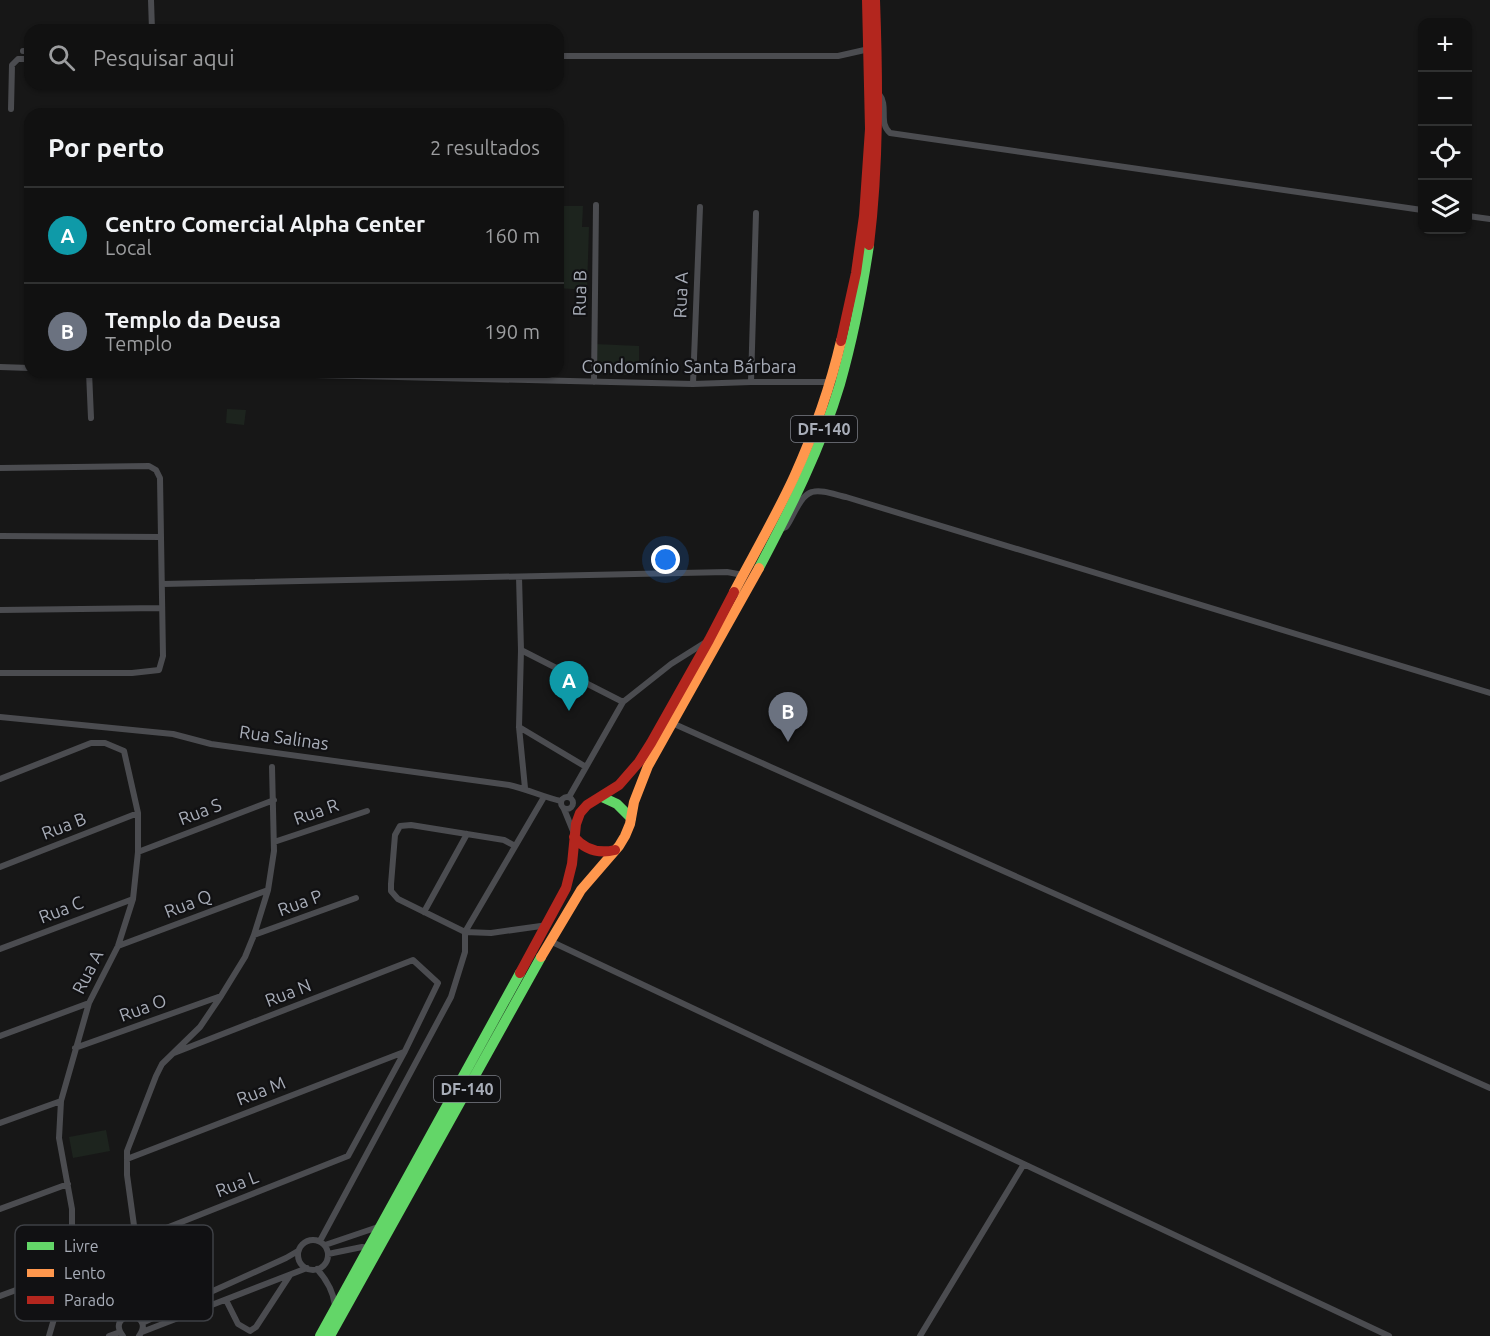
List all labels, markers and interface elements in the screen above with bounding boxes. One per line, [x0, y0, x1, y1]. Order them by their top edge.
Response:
map controls [1418, 18, 1472, 234]
button: + [1418, 18, 1472, 72]
search box [24, 24, 564, 90]
icon: search [45, 41, 78, 74]
text: Pesquisar aqui [93, 45, 235, 70]
button: − [1418, 72, 1472, 126]
button: locate [1418, 126, 1472, 180]
text: Por perto [48, 133, 164, 162]
text: 2 resultados [430, 136, 540, 159]
button: layers [1418, 180, 1472, 234]
text: Centro Comercial Alpha Center [105, 211, 425, 236]
text: A [60, 224, 75, 247]
text: 160 m [484, 224, 540, 247]
text: Local [105, 236, 152, 259]
street label: Rua B [569, 270, 589, 316]
street label: Rua A [669, 271, 691, 319]
text: Templo da Deusa [105, 307, 281, 332]
text: B [61, 320, 74, 343]
text: 190 m [484, 320, 540, 343]
text: Templo [105, 332, 172, 355]
street label: Condomínio Santa Bárbara [582, 356, 796, 376]
road number: DF-140 [791, 416, 857, 442]
your location [651, 545, 680, 574]
pin: A [550, 662, 588, 711]
pin: B [768, 692, 808, 742]
street label: Rua Salinas [238, 721, 330, 753]
street label: Rua S [175, 794, 224, 828]
street label: Rua R [291, 794, 341, 828]
street label: Rua B [38, 807, 89, 843]
street label: Rua Q [161, 885, 214, 922]
street label: Rua P [275, 885, 325, 919]
street label: Rua C [36, 892, 86, 927]
street label: Rua A [68, 946, 107, 997]
street label: Rua N [262, 974, 313, 1010]
street label: Rua O [116, 989, 169, 1025]
street label: Rua M [233, 1072, 288, 1108]
road number: DF-140 [434, 1076, 500, 1102]
street label: Rua L [213, 1166, 261, 1200]
legend [15, 1225, 213, 1321]
text: Livre [64, 1237, 99, 1255]
text: Lento [64, 1264, 106, 1282]
text: Parado [64, 1291, 115, 1309]

